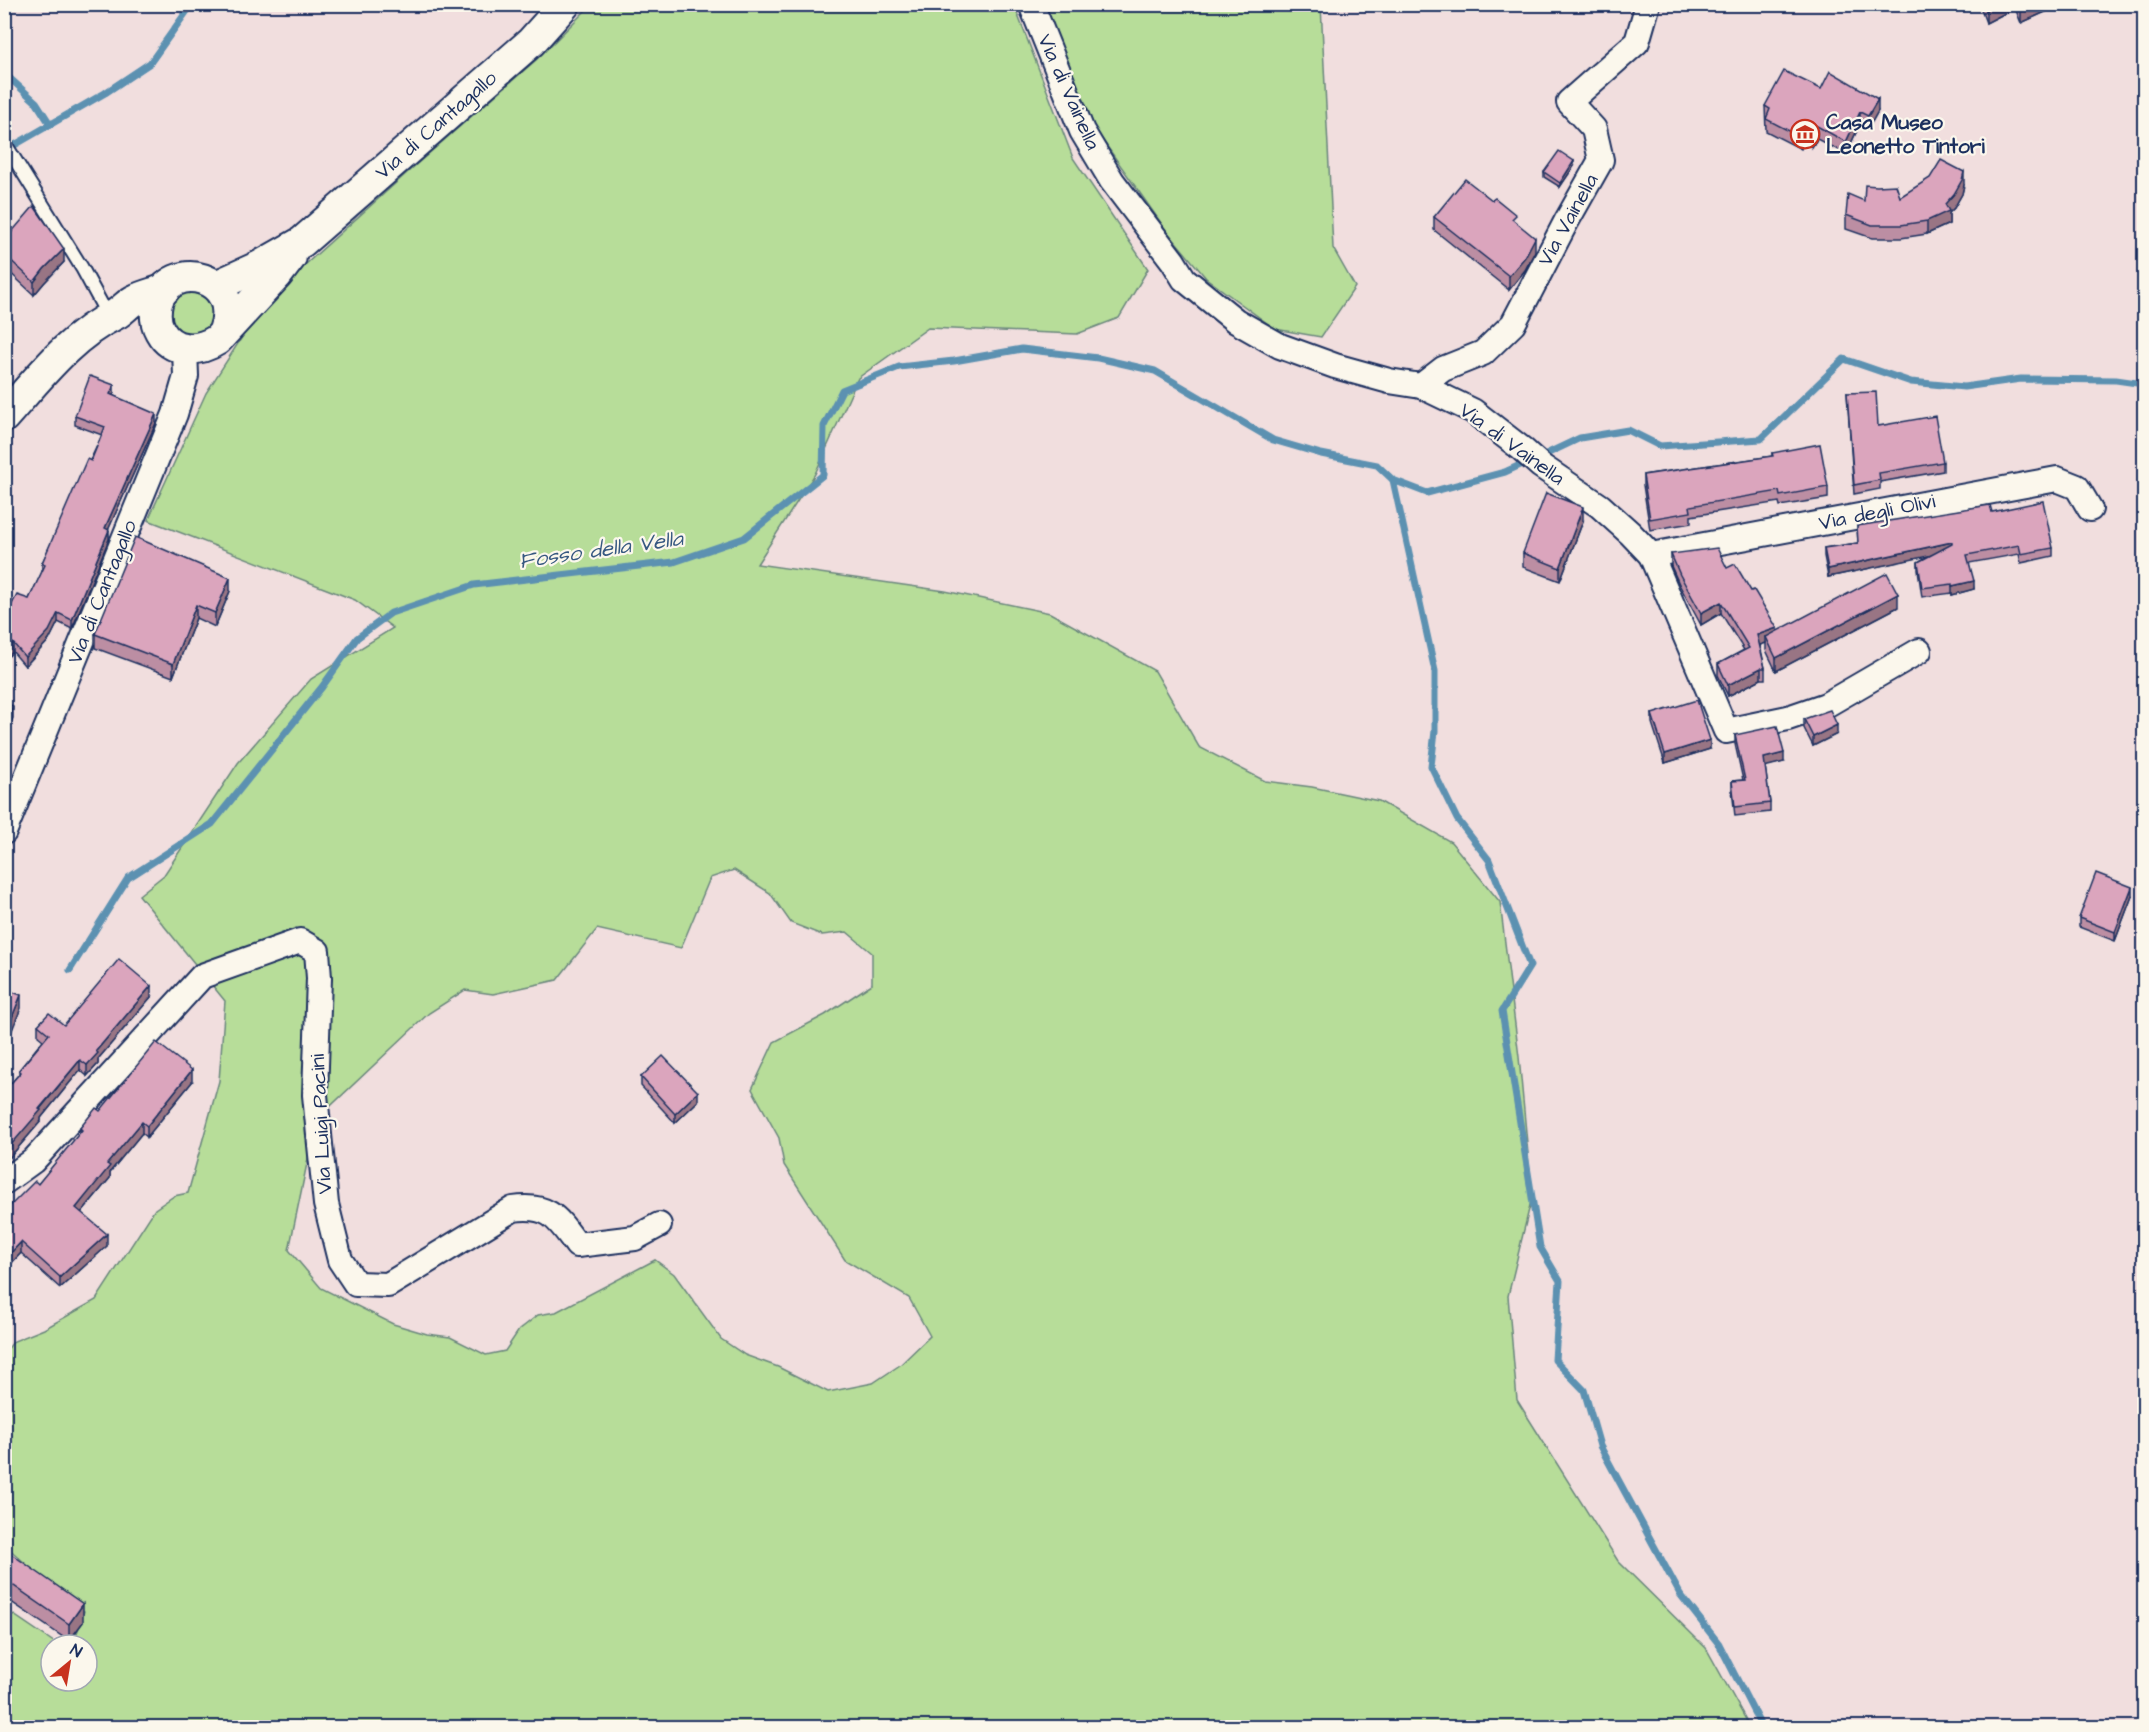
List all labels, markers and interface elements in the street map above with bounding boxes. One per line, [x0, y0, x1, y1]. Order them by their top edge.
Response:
street label: Via di Vainella [1031, 29, 1108, 155]
street label: Via di Cantagallo [369, 64, 505, 188]
place label: Casa Museo Leonetto Tintori [1826, 108, 1985, 161]
museum icon: Casa Museo Leonetto Tintori [1789, 118, 1821, 150]
street label: Via Vainella [1531, 168, 1605, 271]
street label: Via di Vainella [1453, 396, 1571, 492]
street label: Via degli Olivi [1816, 487, 1938, 539]
street label: Via di Cantagallo [60, 515, 146, 669]
water label: Fosso della Vella [517, 523, 687, 577]
street label: Via Luigi Pacini [303, 1053, 341, 1195]
north arrow [39, 1633, 99, 1693]
text: N [66, 1639, 86, 1663]

